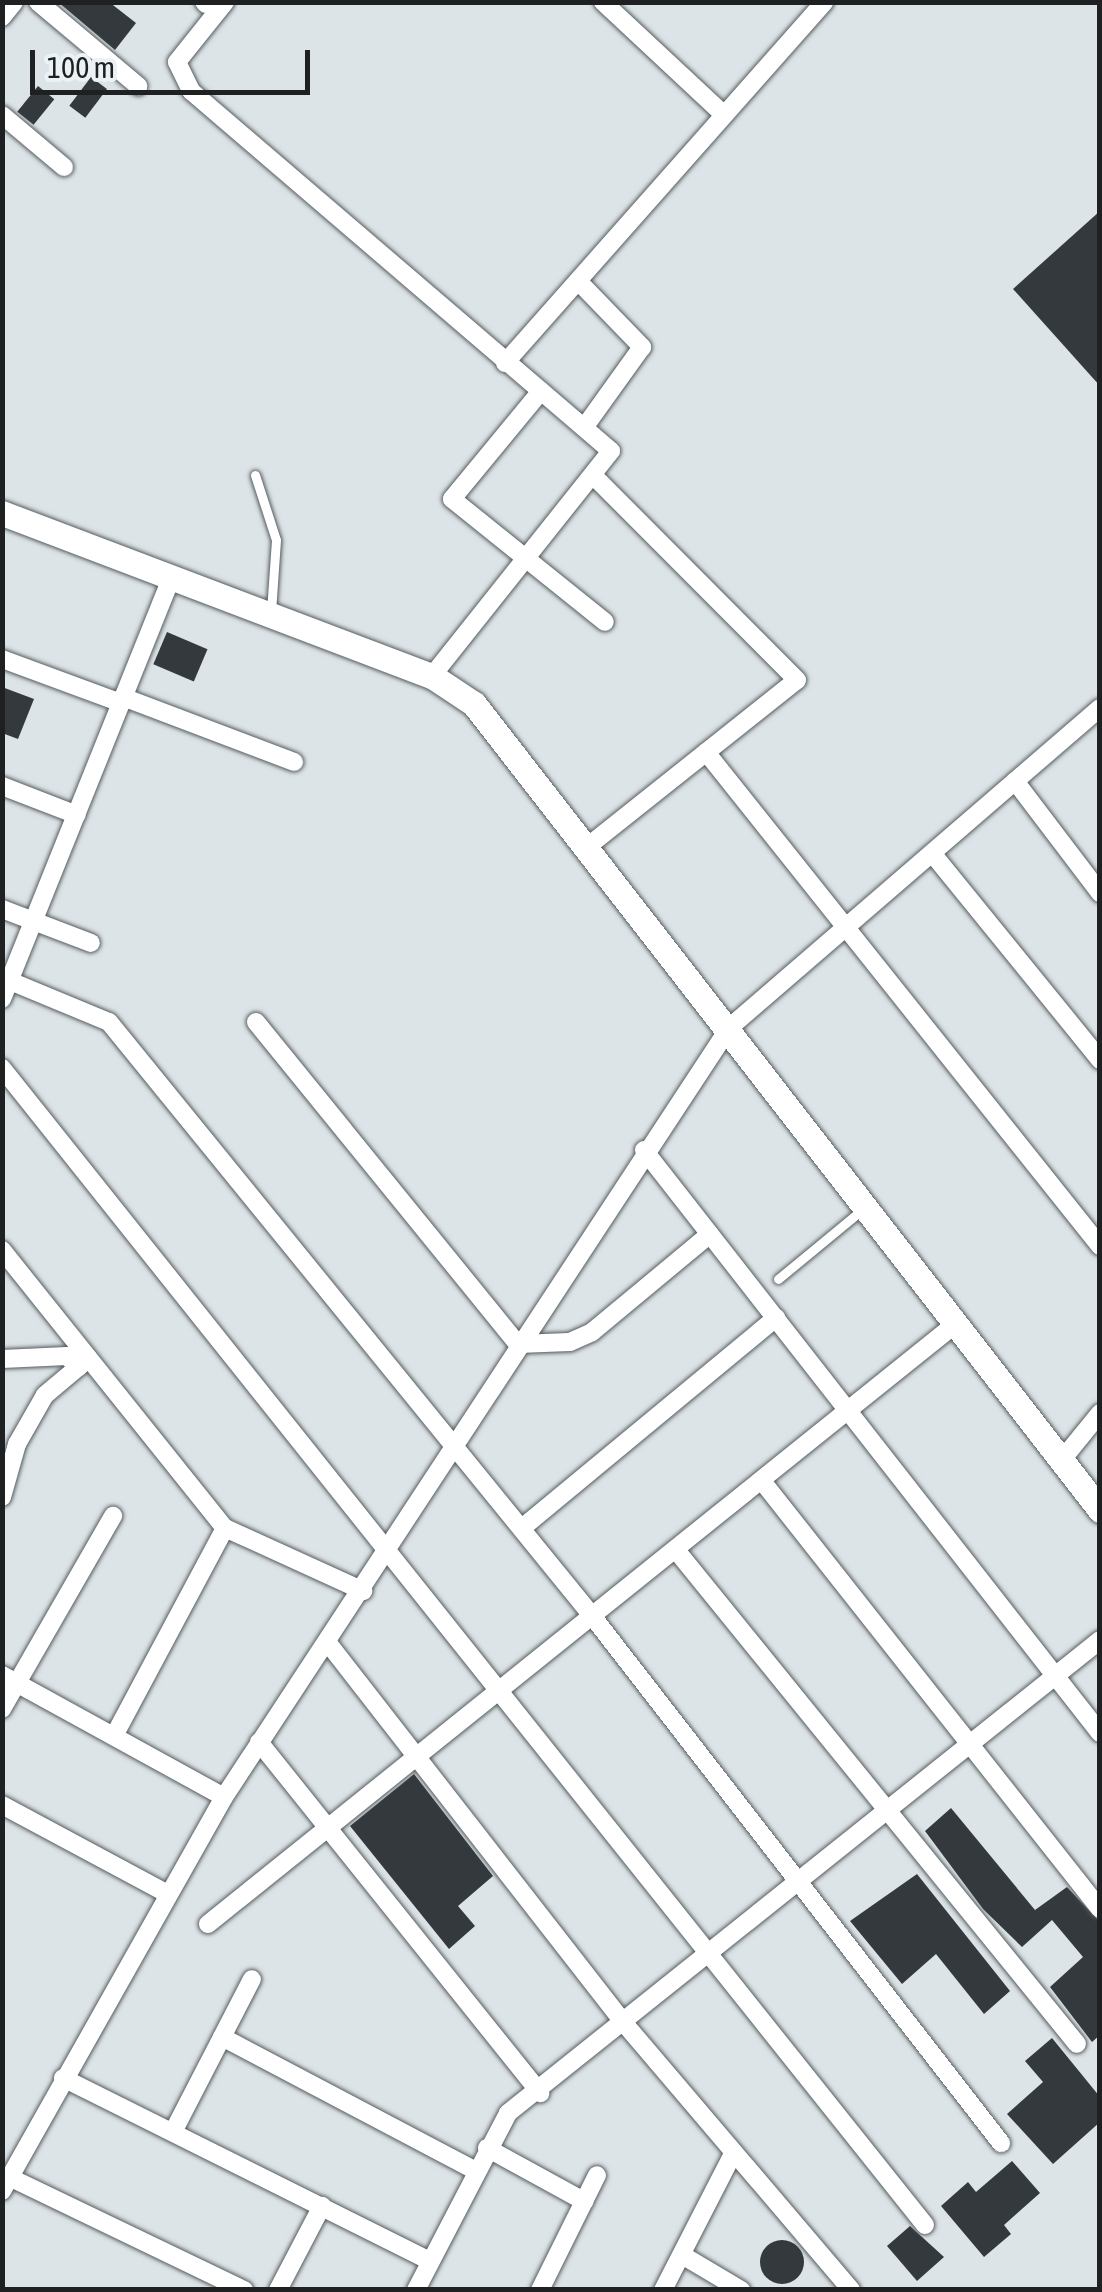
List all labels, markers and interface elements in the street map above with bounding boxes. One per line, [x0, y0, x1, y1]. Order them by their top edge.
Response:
scale bar [35, 30, 315, 92]
text: 100 m [47, 50, 115, 84]

